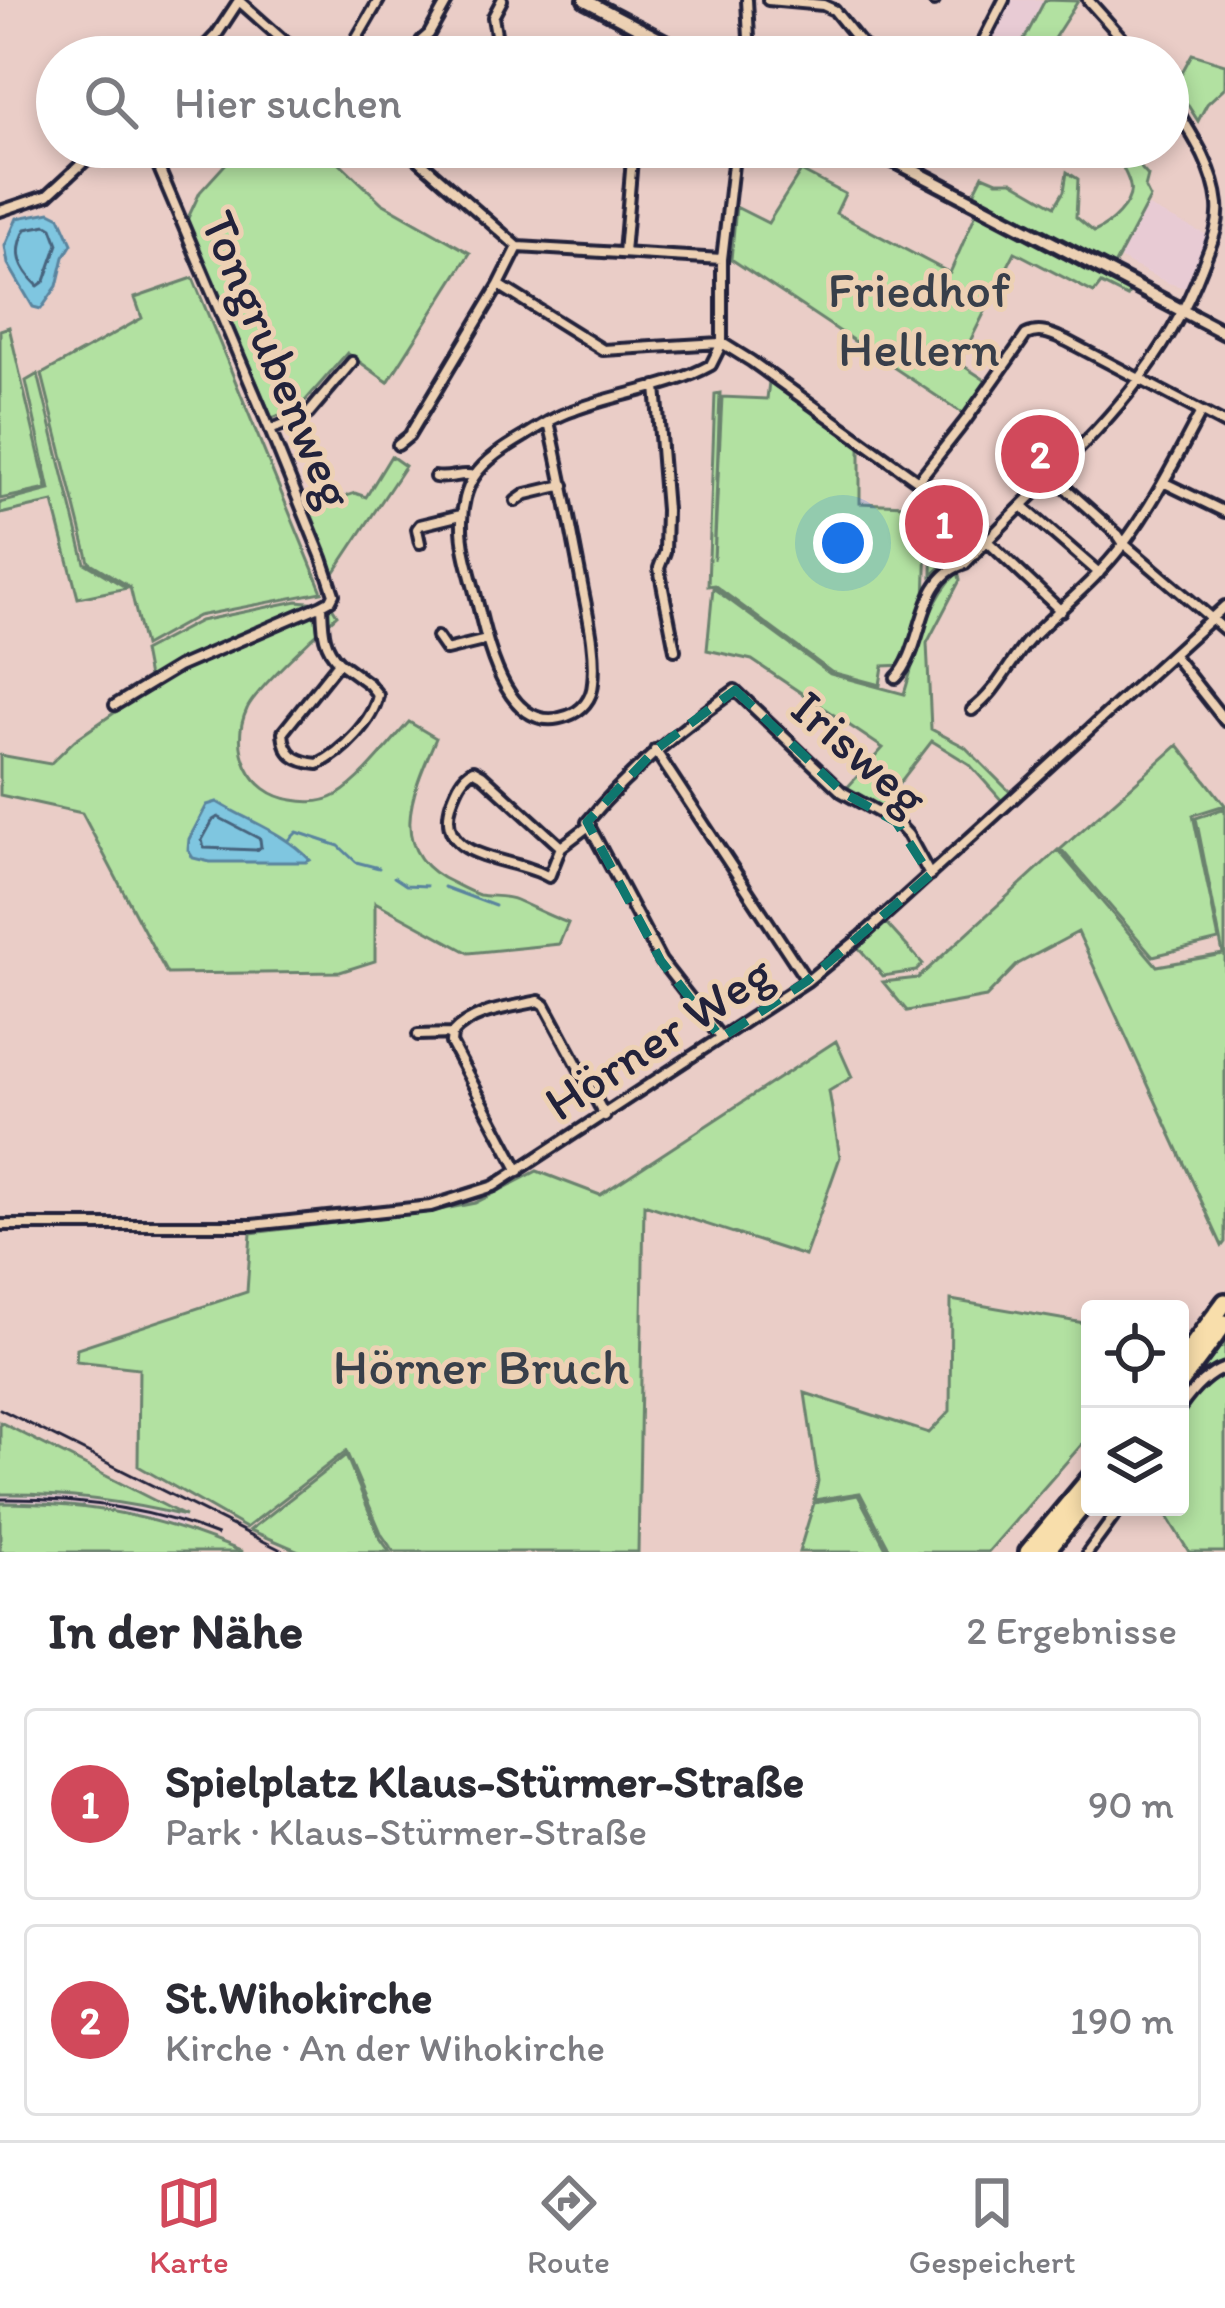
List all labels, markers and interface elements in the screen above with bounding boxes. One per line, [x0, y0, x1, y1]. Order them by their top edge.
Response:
search box [36, 36, 1189, 168]
icon: search [78, 69, 144, 135]
text: Hier suchen [174, 75, 402, 129]
street label: Tongrubenweg [188, 202, 367, 517]
park label: Friedhof Hellern [828, 259, 1011, 379]
pin: 2 [1001, 409, 1079, 499]
pin: 1 [905, 479, 983, 569]
your location [813, 513, 873, 573]
street label: Irisweg [779, 677, 940, 828]
street label: Hörner Weg [533, 941, 783, 1133]
map controls [1081, 1300, 1189, 1516]
button: locate [1081, 1300, 1189, 1408]
park label: Hörner Bruch [333, 1336, 629, 1397]
button: layers [1081, 1408, 1189, 1516]
text: In der Nähe [48, 1600, 303, 1661]
text: 2 Ergebnisse [966, 1607, 1177, 1654]
text: Spielplatz Klaus-Stürmer-Straße [165, 1754, 804, 1808]
text: 1 [81, 1781, 99, 1828]
text: 90 m [1088, 1781, 1174, 1828]
text: Park · Klaus-Stürmer-Straße [165, 1808, 647, 1855]
text: St.Wihokirche [165, 1970, 433, 2024]
text: 2 [80, 1997, 100, 2044]
text: 190 m [1070, 1997, 1174, 2044]
text: Kirche · An der Wihokirche [165, 2024, 605, 2071]
tab: Karte [149, 2170, 229, 2281]
tab: Route [527, 2170, 610, 2281]
tab: Gespeichert [908, 2170, 1076, 2281]

